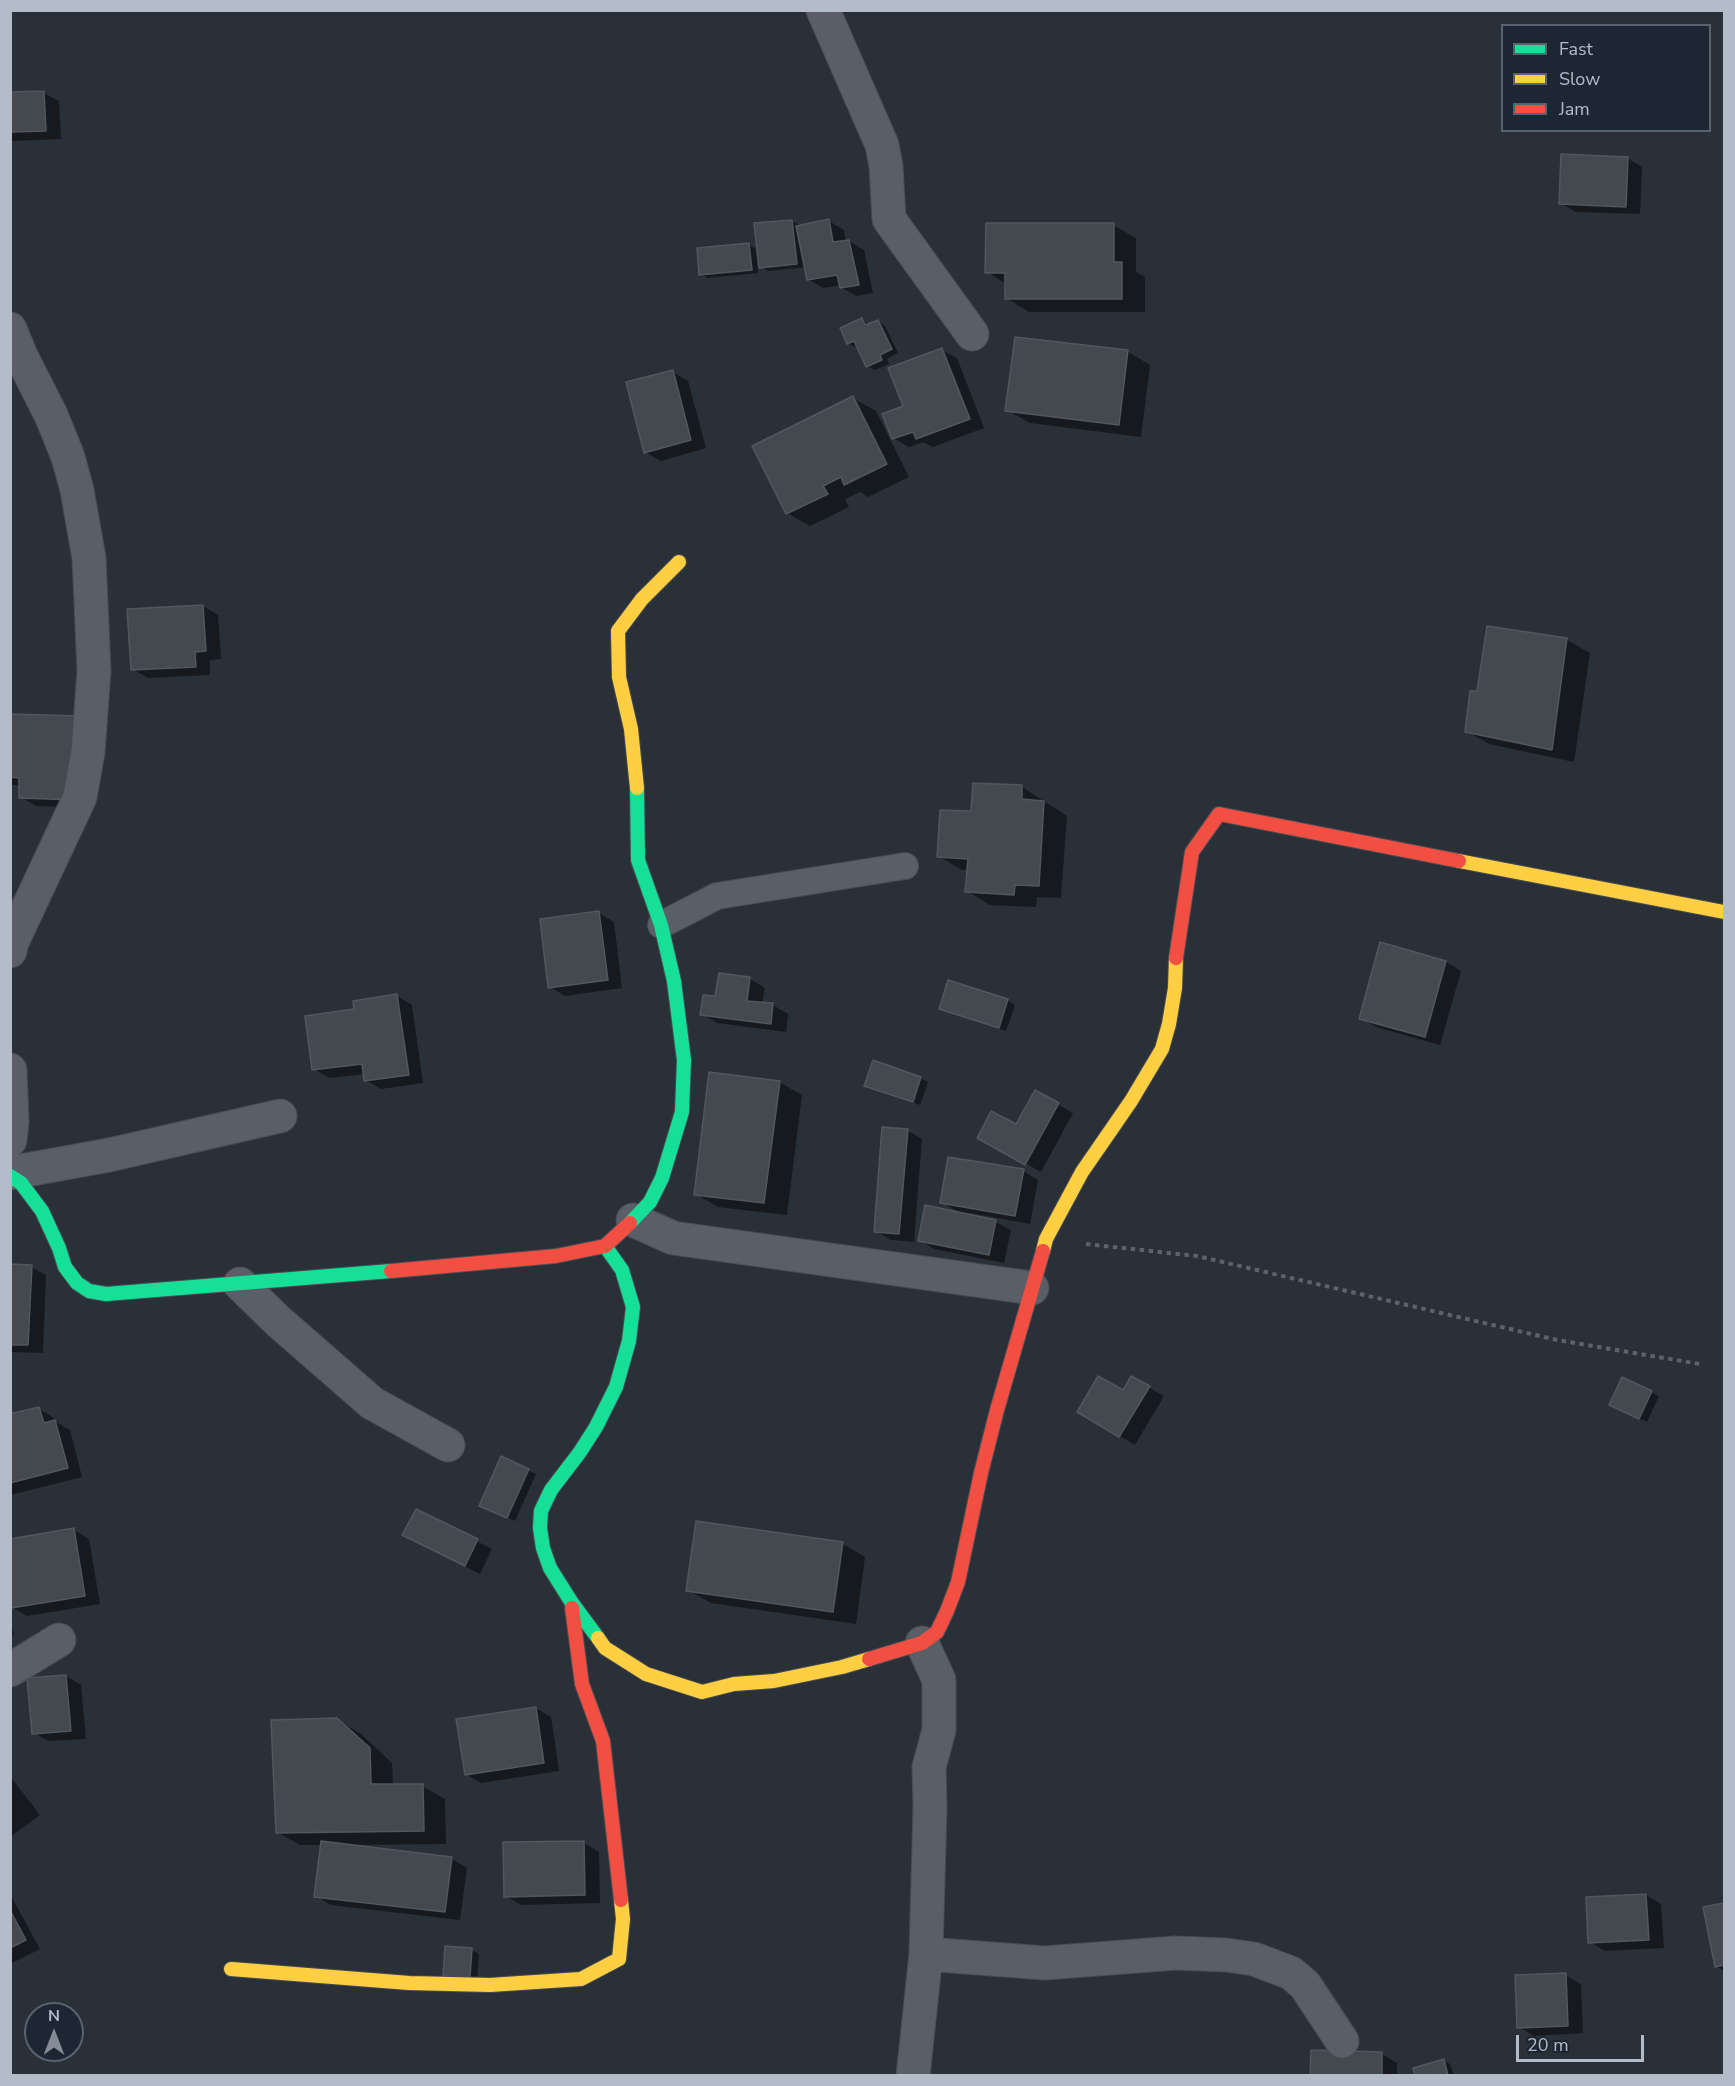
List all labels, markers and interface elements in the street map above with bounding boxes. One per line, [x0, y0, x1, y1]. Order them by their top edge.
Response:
legend [1501, 24, 1711, 132]
text: Fast [1559, 37, 1593, 61]
text: Slow [1559, 67, 1600, 91]
text: Jam [1559, 97, 1590, 121]
north arrow [24, 2002, 84, 2062]
text: N [48, 2005, 60, 2027]
scale bar [1519, 2023, 1646, 2061]
text: 20 m [1527, 2033, 1569, 2057]

